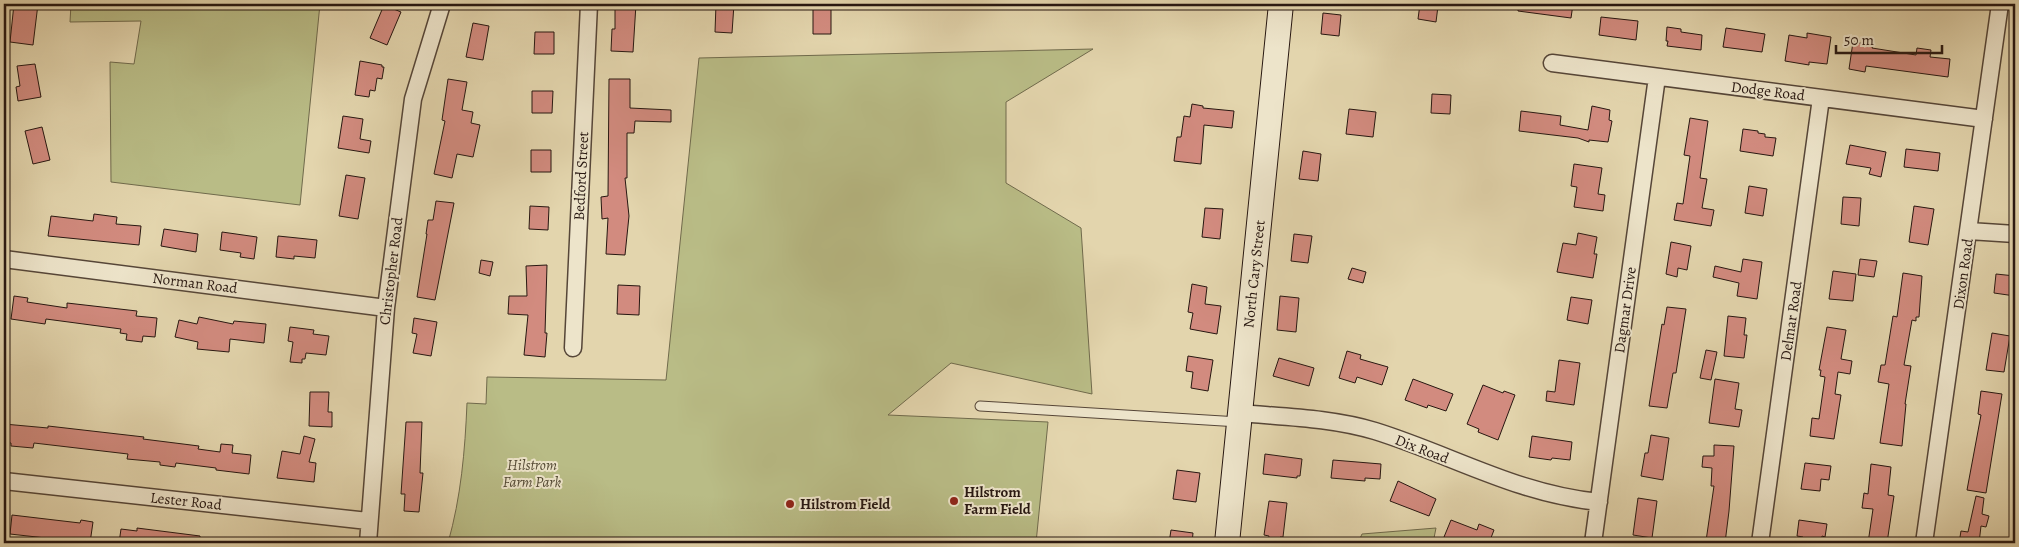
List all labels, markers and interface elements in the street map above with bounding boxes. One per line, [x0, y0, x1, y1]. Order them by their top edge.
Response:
scale bar [1836, 22, 1943, 54]
text: 50 m [1844, 30, 1874, 50]
street label: Dodge Road [1730, 77, 1807, 106]
street label: Bedford Street [569, 131, 593, 221]
street label: Christopher Road [374, 215, 408, 326]
street label: North Cary Street [1238, 219, 1270, 329]
street label: Dixon Road [1948, 236, 1978, 311]
street label: Dagmar Drive [1609, 265, 1641, 354]
street label: Norman Road [151, 268, 240, 298]
street label: Delmar Road [1776, 279, 1807, 362]
street label: Dix Road [1392, 430, 1453, 469]
park label: Hilstrom Farm Park [503, 455, 562, 492]
place label: Hilstrom Farm Field [964, 482, 1032, 519]
street label: Lester Road [149, 487, 224, 515]
place label: Hilstrom Field [800, 494, 891, 514]
marker: Hilstrom Farm Field [948, 495, 960, 507]
marker: Hilstrom Field [784, 498, 796, 510]

